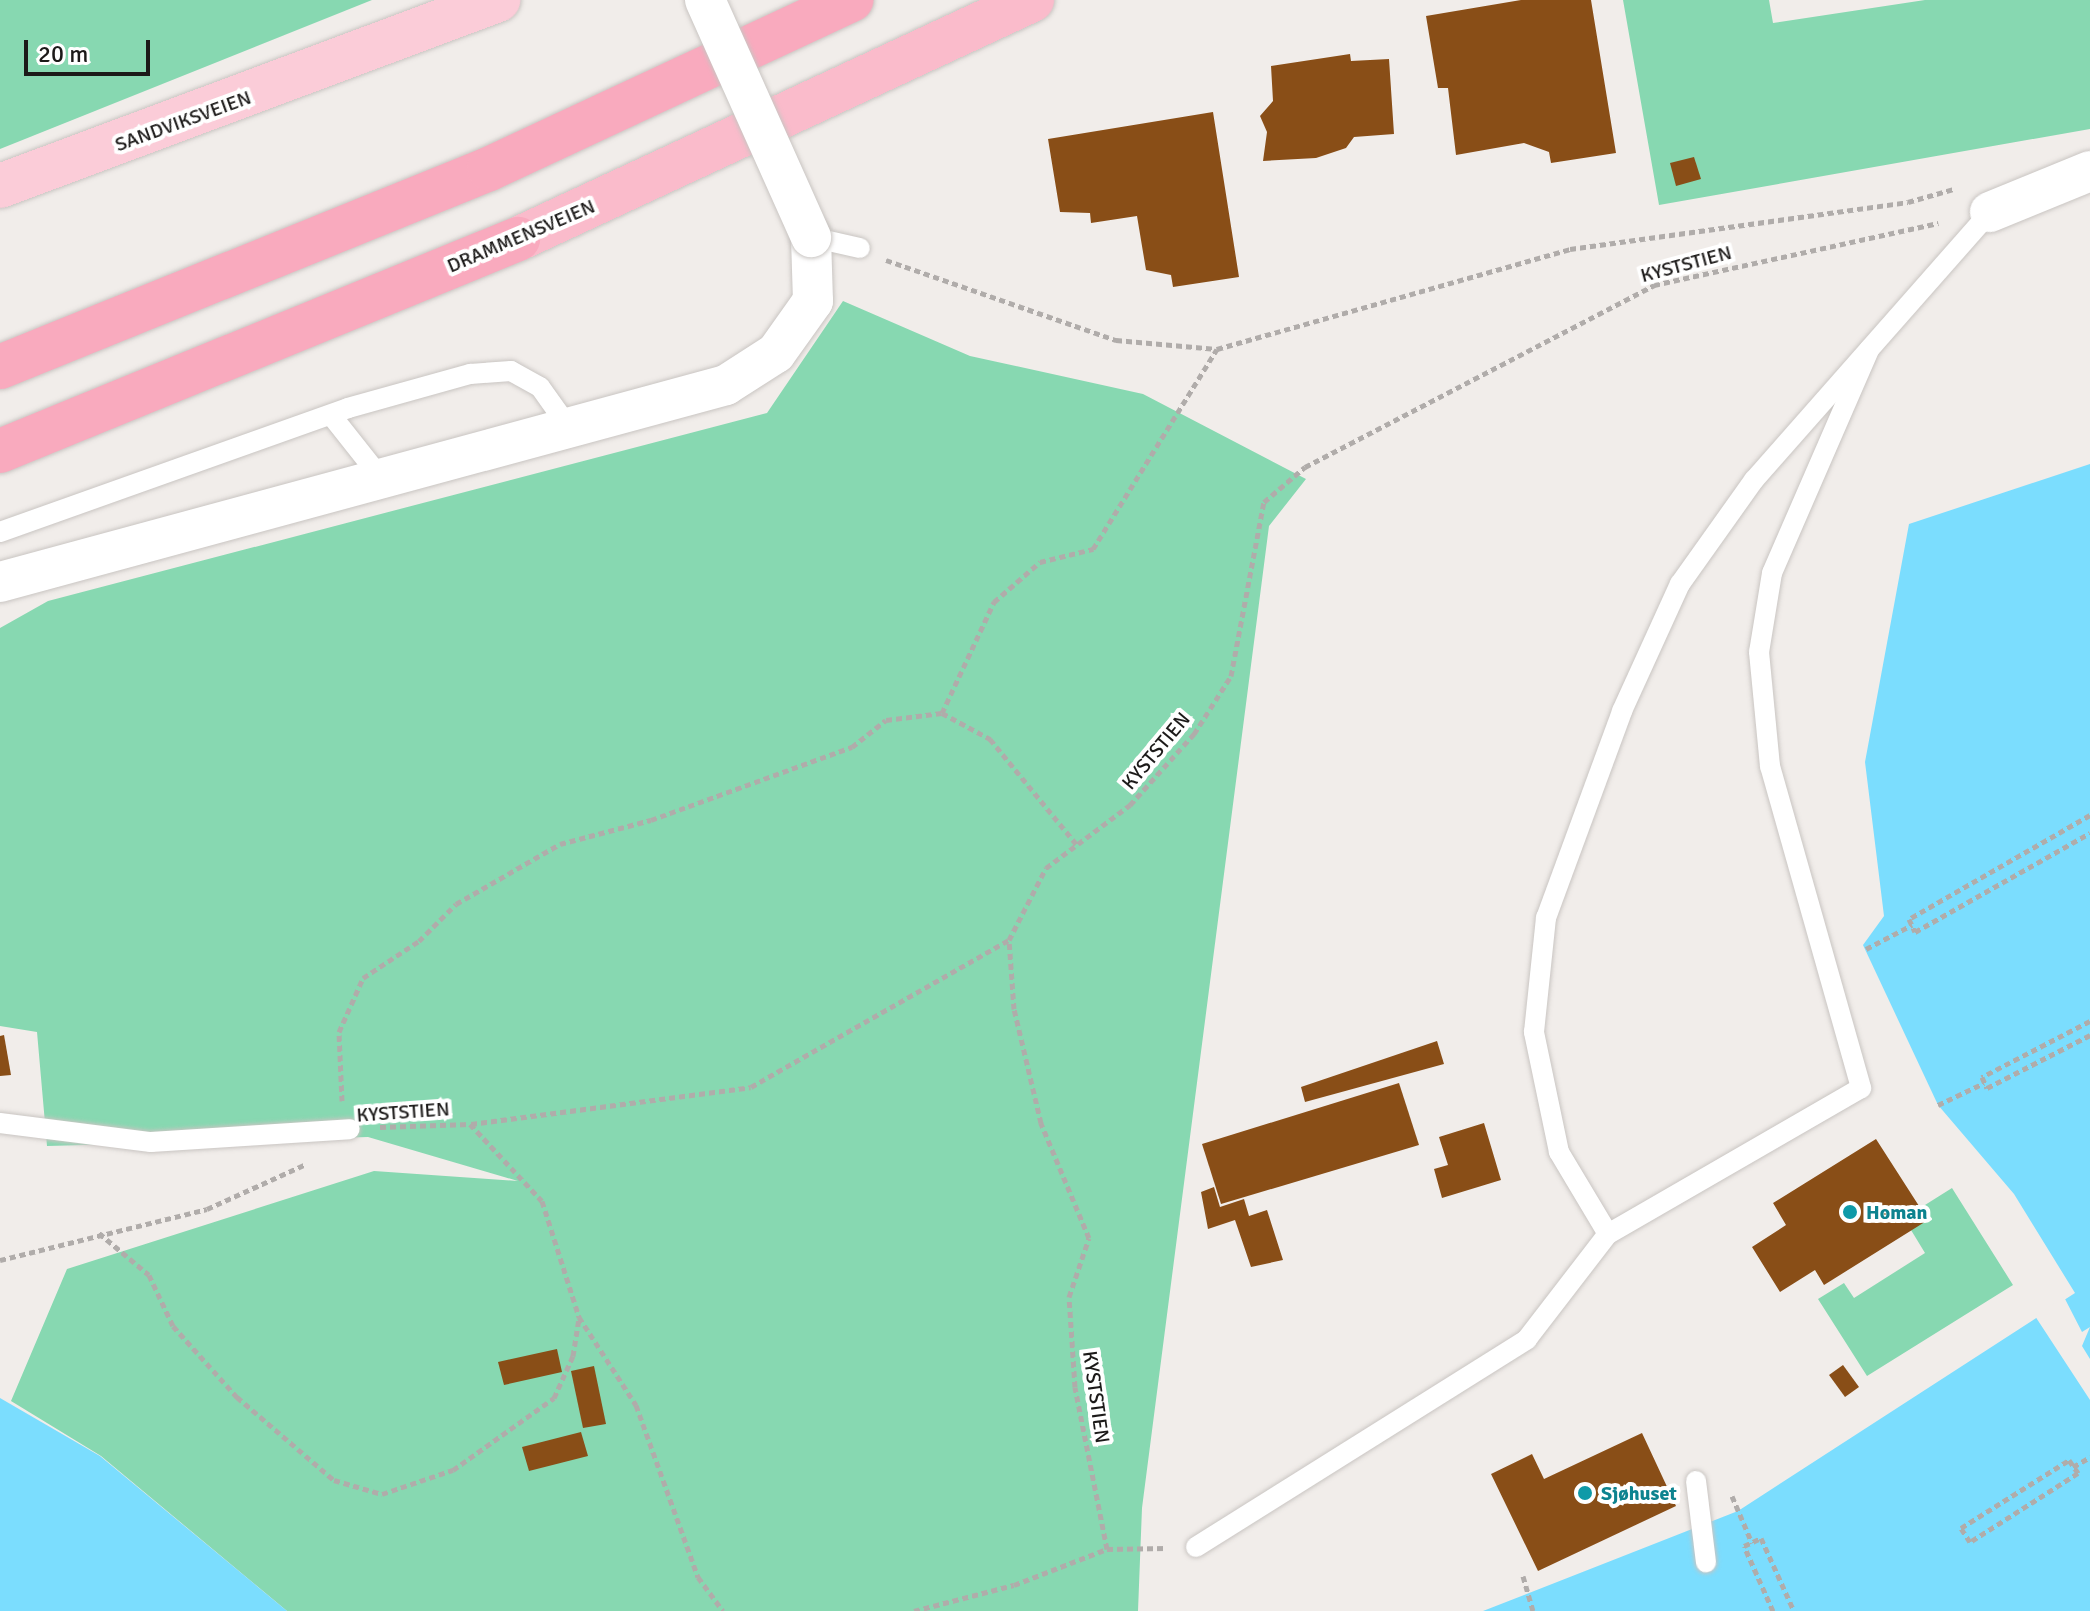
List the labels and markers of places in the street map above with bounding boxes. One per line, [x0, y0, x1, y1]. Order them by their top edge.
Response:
place label: Homan [1866, 1200, 1928, 1224]
marker: Homan [1841, 1203, 1859, 1221]
place label: Sjøhuset [1601, 1481, 1677, 1505]
marker: Sjøhuset [1576, 1484, 1594, 1502]

